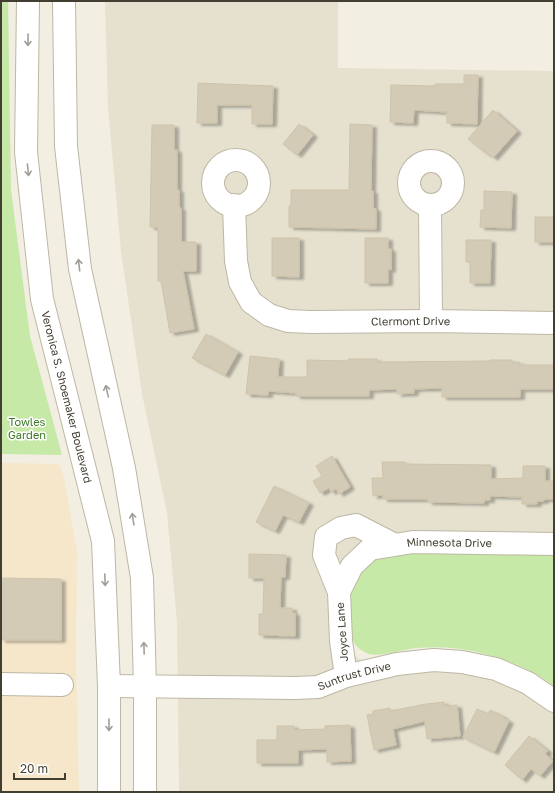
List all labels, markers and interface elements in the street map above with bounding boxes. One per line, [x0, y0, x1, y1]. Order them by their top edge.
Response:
one-way arrow [24, 33, 32, 46]
one-way arrow [24, 163, 32, 176]
one-way arrow [76, 258, 83, 271]
street label: Veronica S. Shoemaker Boulevard [39, 309, 95, 484]
street label: Clermont Drive [371, 314, 450, 327]
one-way arrow [103, 385, 111, 398]
park label: Towles Garden [8, 415, 46, 441]
one-way arrow [128, 513, 136, 526]
street label: Minnesota Drive [405, 535, 492, 549]
one-way arrow [101, 573, 108, 586]
street label: Joyce Lane [333, 602, 350, 662]
one-way arrow [140, 642, 148, 655]
street label: Suntrust Drive [315, 659, 392, 693]
one-way arrow [105, 718, 113, 731]
scale bar [14, 755, 65, 781]
text: 20 m [20, 761, 48, 776]

